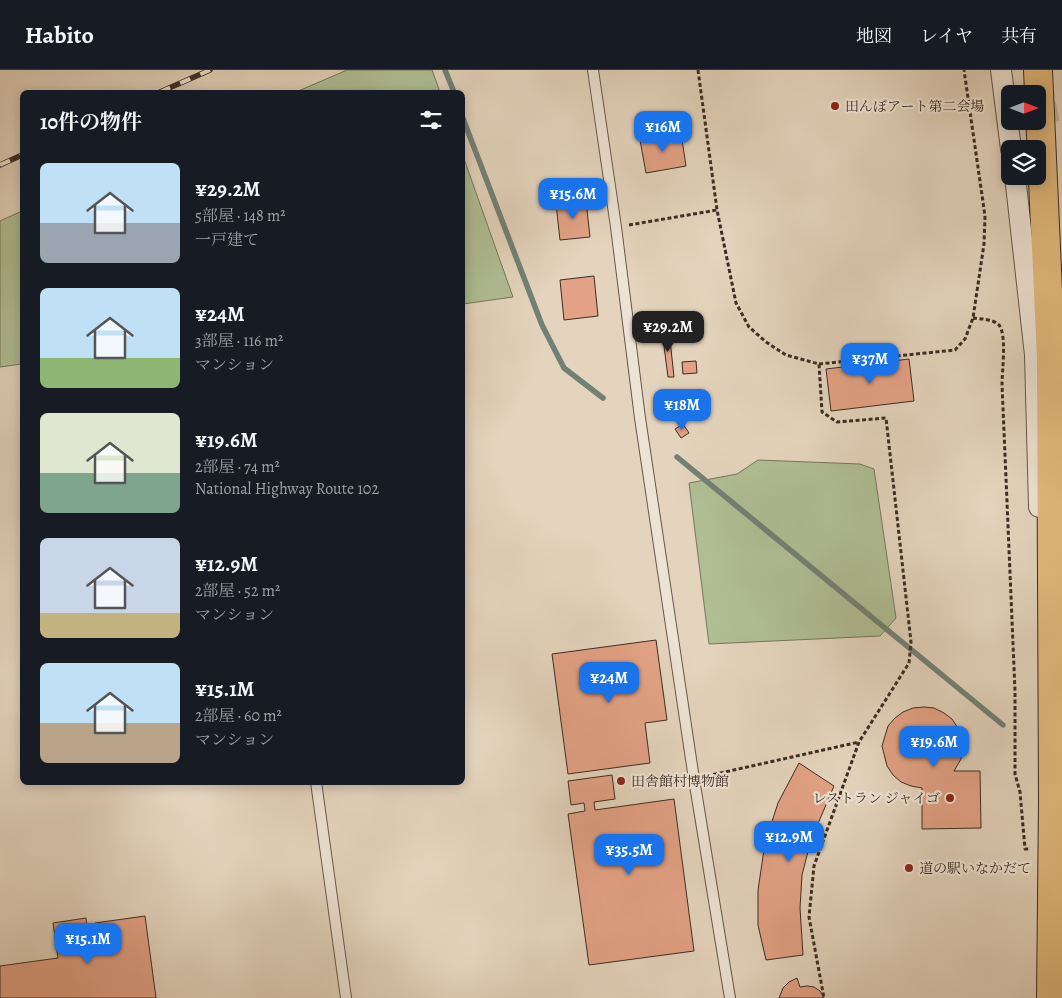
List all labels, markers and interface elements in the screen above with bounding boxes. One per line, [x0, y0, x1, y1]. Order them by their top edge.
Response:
text: Habito [25, 19, 94, 51]
text: 地図 [856, 24, 892, 48]
text: レイヤ [920, 24, 973, 48]
text: 共有 [1001, 24, 1037, 48]
north arrow [1001, 85, 1046, 130]
map controls [1001, 85, 1046, 185]
place label: 田んぼアート第二会場 [845, 97, 985, 116]
marker: 田んぼアート第二会場 [829, 100, 841, 112]
icon: filters [417, 106, 445, 134]
text: 10件の物件 [40, 108, 142, 136]
pin: ¥16M [633, 111, 693, 153]
text: ¥16M [645, 116, 681, 138]
button: layers [1001, 140, 1046, 185]
text: ¥29.2M [195, 175, 261, 203]
pin: ¥15.6M [532, 178, 614, 220]
icon: home [80, 183, 140, 243]
text: ¥15.6M [549, 183, 597, 205]
text: 5部屋 · 148 m² [195, 205, 286, 227]
text: 一戸建て [195, 229, 259, 251]
text: ¥24M [195, 300, 245, 328]
icon: home [80, 308, 140, 368]
pin: ¥29.2M [627, 310, 709, 353]
text: ¥29.2M [643, 316, 693, 338]
text: 3部屋 · 116 m² [195, 330, 283, 352]
pin: ¥37M [840, 342, 900, 385]
text: ¥37M [852, 348, 888, 370]
text: マンション [195, 354, 274, 376]
pin: ¥18M [652, 388, 712, 431]
text: ¥18M [664, 394, 700, 416]
text: ¥19.6M [195, 426, 258, 454]
icon: home [80, 433, 140, 493]
text: 2部屋 · 74 m² [195, 456, 280, 478]
text: National Highway Route 102 [195, 478, 379, 500]
text: ¥12.9M [195, 550, 258, 578]
icon: home [80, 558, 140, 618]
text: 2部屋 · 52 m² [195, 580, 280, 602]
text: マンション [195, 604, 274, 626]
pin: ¥24M [579, 662, 639, 704]
text: ¥24M [590, 667, 628, 689]
text: ¥15.1M [195, 675, 255, 703]
icon: home [80, 683, 140, 743]
text: 2部屋 · 60 m² [195, 705, 282, 727]
pin: ¥19.6M [893, 726, 975, 768]
text: マンション [195, 729, 274, 751]
text: ¥19.6M [910, 731, 958, 753]
place label: 田舎館村博物館 [631, 772, 729, 791]
marker: 田舎館村博物館 [615, 775, 627, 787]
place label: レストラン ジャイゴ [812, 789, 940, 808]
marker: レストラン ジャイゴ [944, 792, 956, 804]
pin: ¥12.9M [748, 820, 830, 863]
text: ¥12.9M [765, 826, 813, 848]
pin: ¥35.5M [588, 834, 670, 876]
text: ¥35.5M [605, 839, 653, 861]
place label: 道の駅いなかだて [919, 859, 1031, 878]
marker: 道の駅いなかだて [903, 862, 915, 874]
pin: ¥15.1M [47, 922, 129, 965]
text: ¥15.1M [65, 928, 111, 950]

